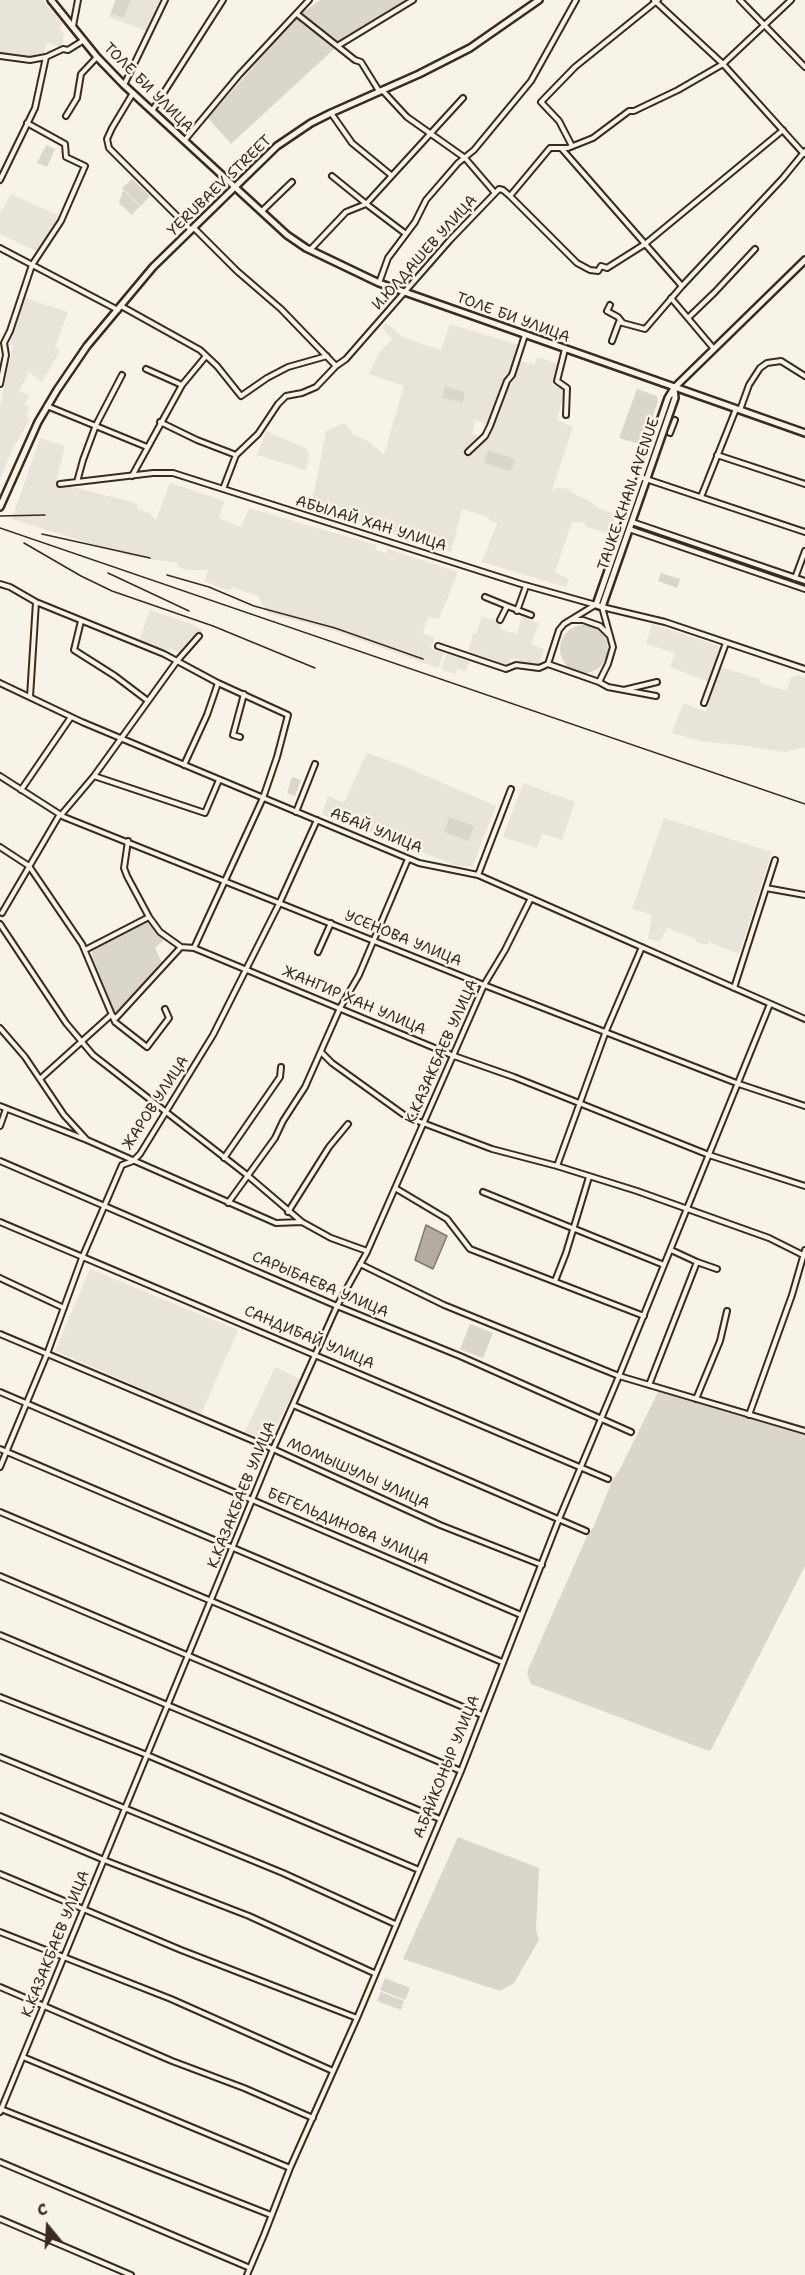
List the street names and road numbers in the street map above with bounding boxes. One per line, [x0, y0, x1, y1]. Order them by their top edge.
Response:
street label: ТОЛЕ БИ УЛИЦА [99, 39, 197, 137]
street label: YERUBAEV STREET [164, 132, 276, 240]
street label: И.ЮЛДАШЕВ УЛИЦА [369, 192, 481, 314]
street label: ТОЛЕ БИ УЛИЦА [454, 289, 572, 347]
street label: TAUKE KHAN AVENUE [594, 415, 664, 573]
street label: АБЫЛАЙ ХАН УЛИЦА [293, 492, 449, 556]
street label: АБАЙ УЛИЦА [327, 804, 425, 858]
street label: УСЕНОВА УЛИЦА [342, 907, 464, 971]
street label: ЖАНГИР ХАН УЛИЦА [280, 963, 428, 1039]
street label: К.КАЗАКБАЕВ УЛИЦА [402, 977, 482, 1127]
street label: ЖАРОВ УЛИЦА [119, 1053, 193, 1153]
street label: САРЫБАЕВА УЛИЦА [249, 1248, 391, 1322]
street label: САНДИБАЙ УЛИЦА [241, 1302, 377, 1374]
street label: К.КАЗАКБАЕВ УЛИЦА [204, 1419, 280, 1571]
street label: МОМЫШУЛЫ УЛИЦА [284, 1434, 432, 1514]
street label: БЕГЕЛЬДИНОВА УЛИЦА [264, 1485, 432, 1569]
street label: А.БАЙКОНЫР УЛИЦА [410, 1693, 484, 1841]
street label: К.КАЗАКБАЕВ УЛИЦА [18, 1868, 94, 2020]

